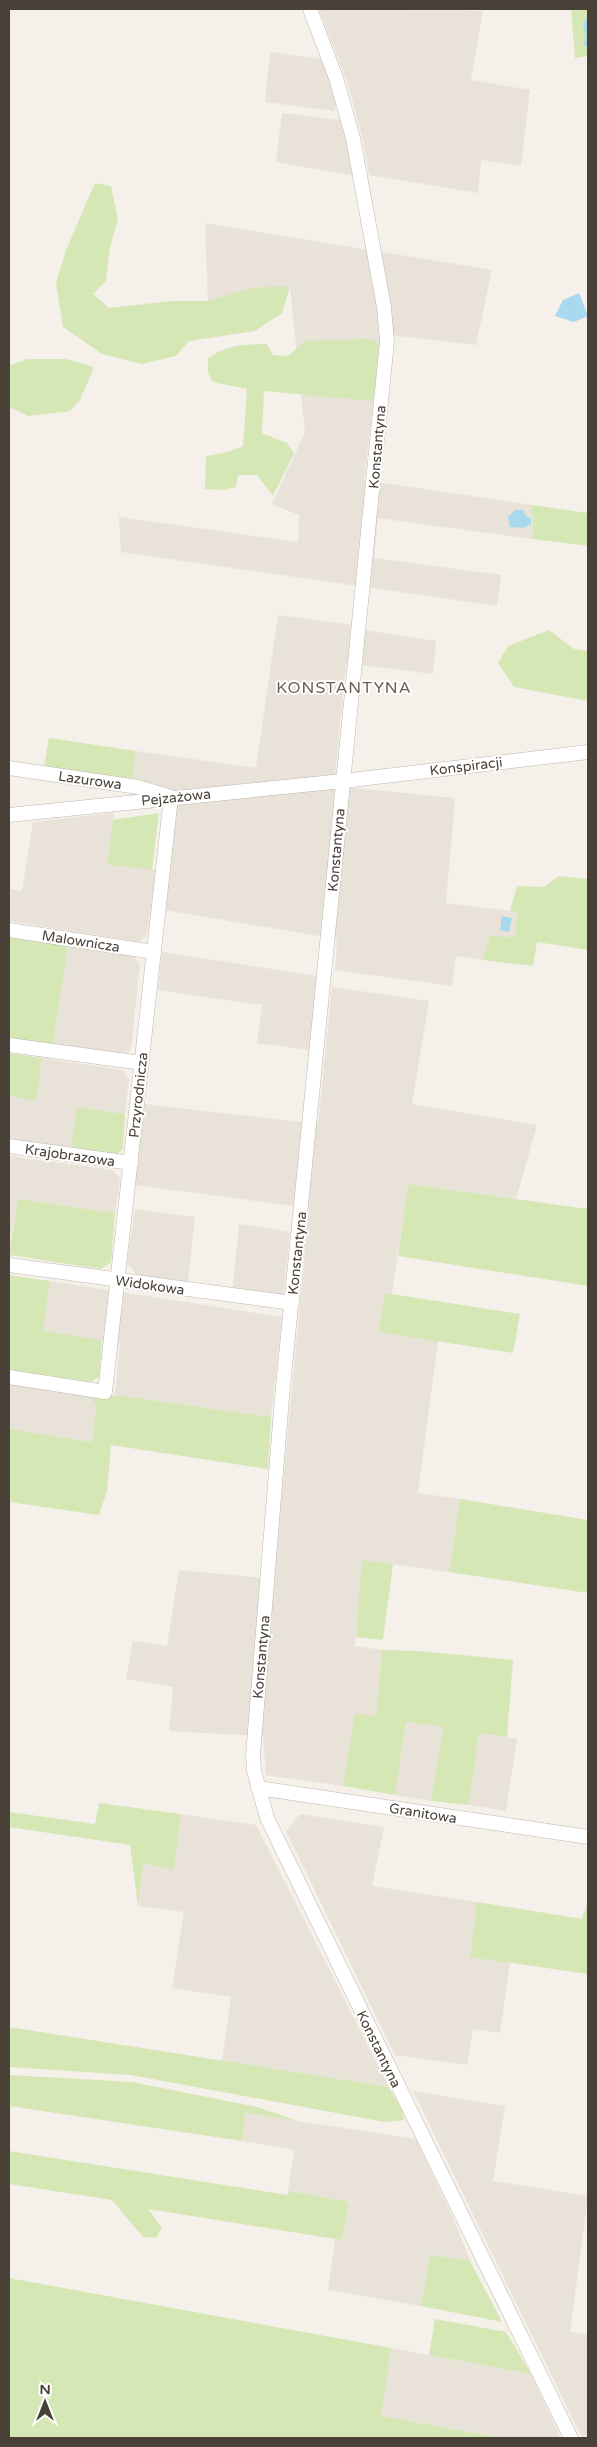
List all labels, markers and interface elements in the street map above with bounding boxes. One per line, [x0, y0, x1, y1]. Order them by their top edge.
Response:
street label: Konstantyna [365, 405, 390, 490]
district label: KONSTANTYNA [276, 678, 412, 698]
street label: Konspiracji [429, 754, 503, 779]
street label: Lazurowa [57, 768, 123, 793]
street label: Pejzażowa [140, 785, 212, 810]
street label: Konstantyna [324, 808, 349, 893]
street label: Malownicza [41, 927, 121, 956]
street label: Przyrodnicza [126, 1051, 151, 1139]
street label: Krajobrazowa [24, 1141, 116, 1170]
street label: Konstantyna [285, 1210, 310, 1296]
street label: Widokowa [114, 1272, 186, 1299]
street label: Konstantyna [249, 1615, 274, 1700]
street label: Granitowa [388, 1800, 458, 1827]
street label: Konstantyna [353, 2008, 405, 2091]
north arrow [20, 2377, 70, 2427]
text: N [39, 2381, 51, 2398]

